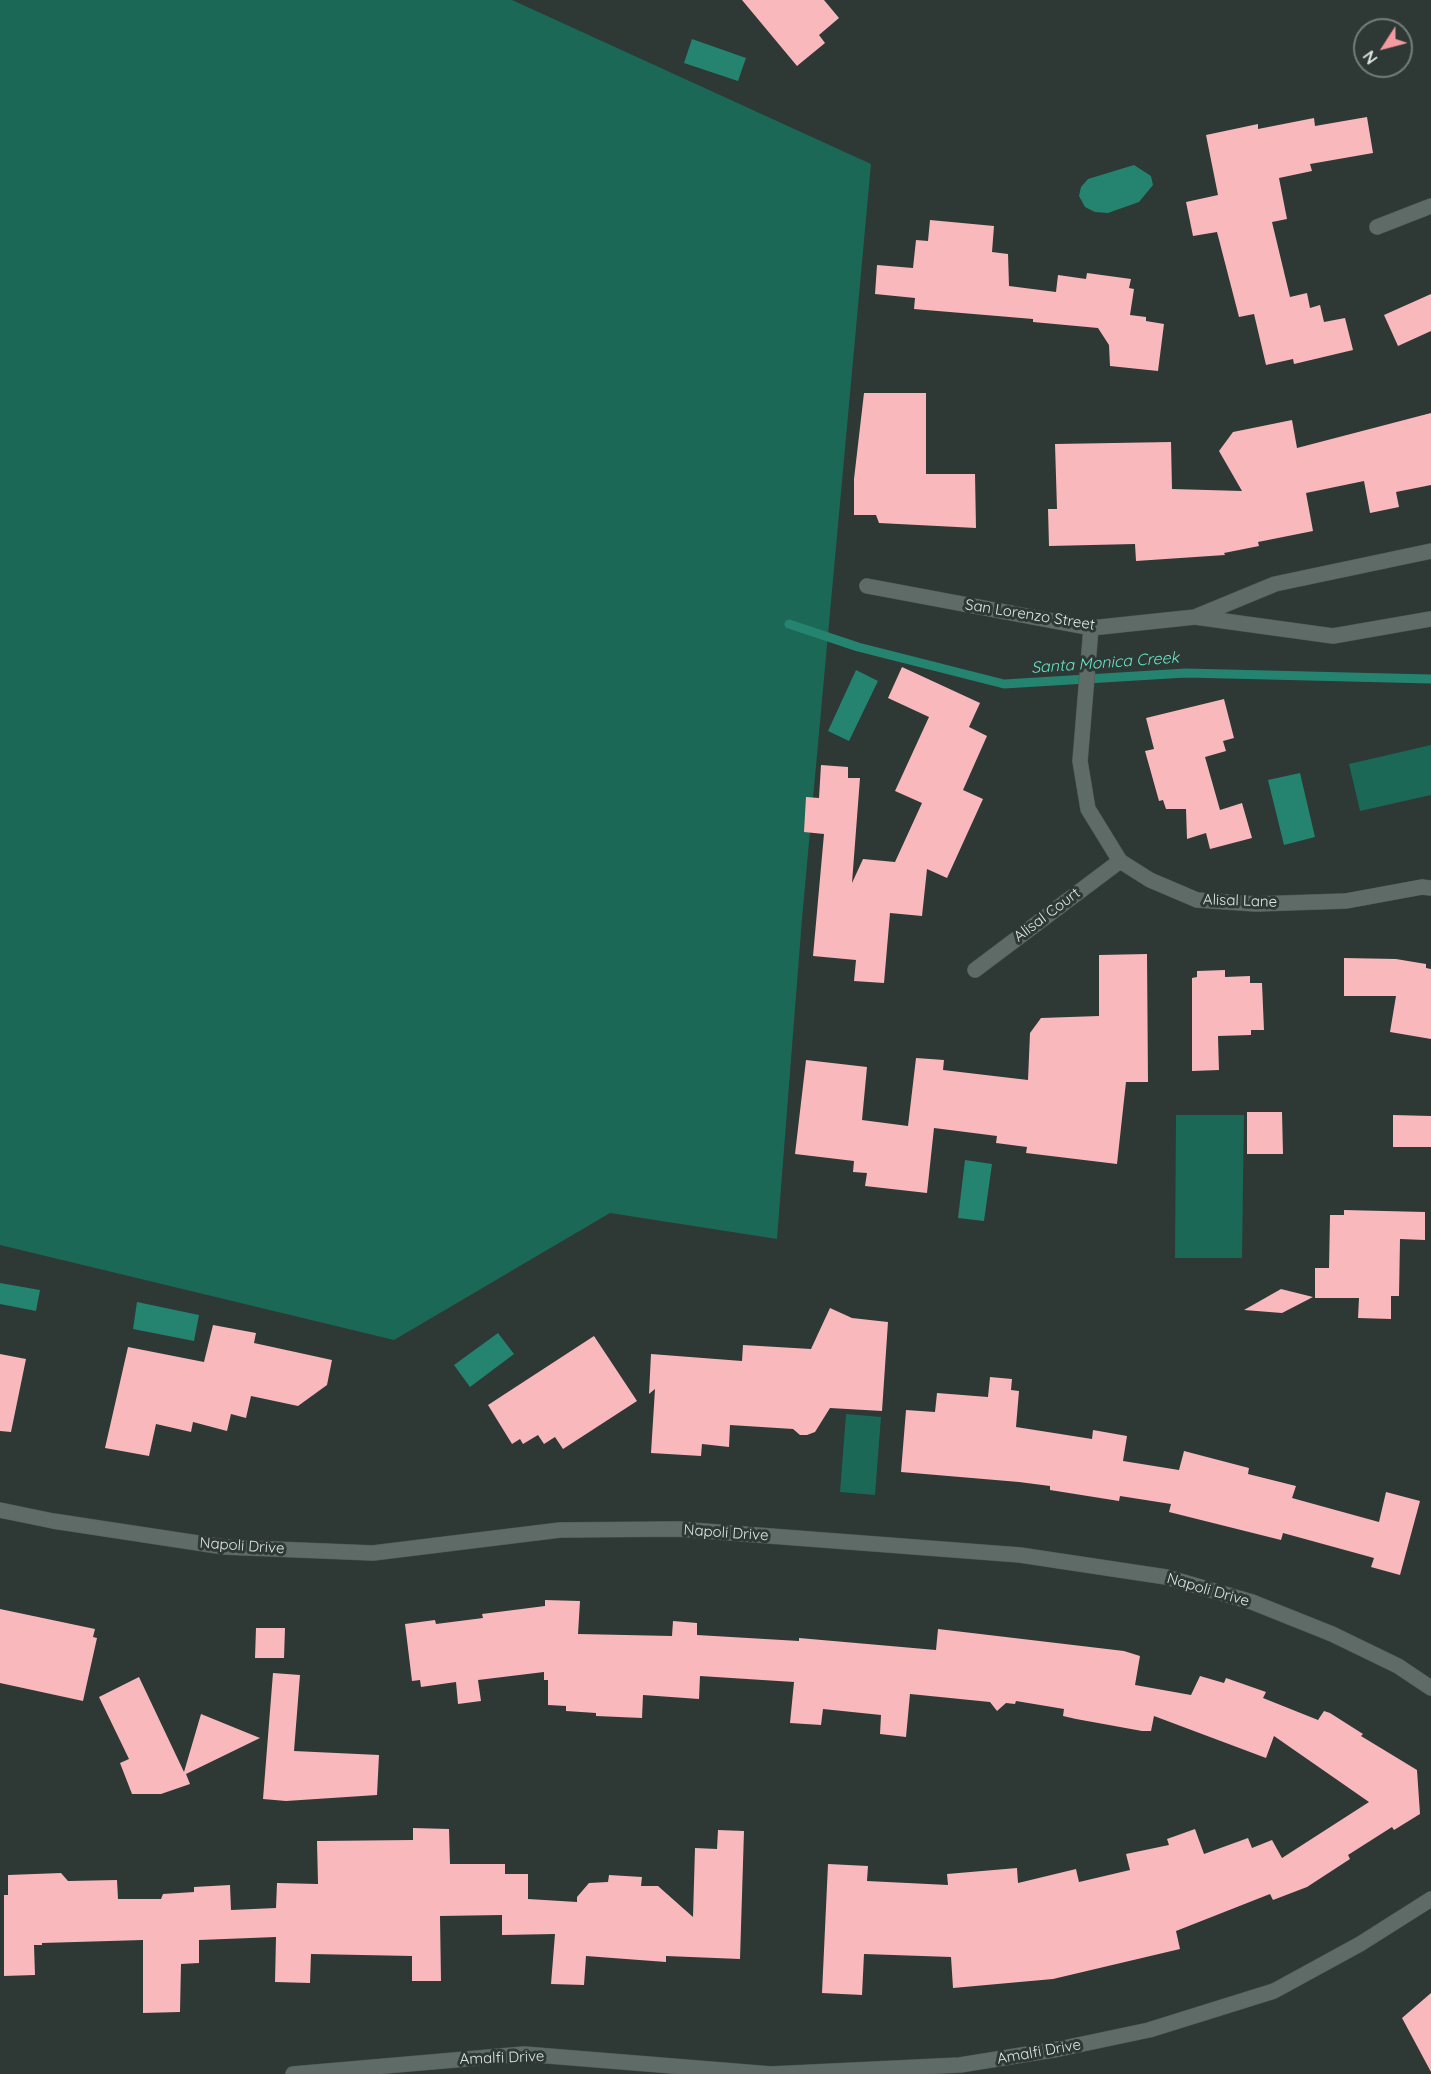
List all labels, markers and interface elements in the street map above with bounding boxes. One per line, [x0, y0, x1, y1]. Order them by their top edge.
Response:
north arrow [1353, 18, 1413, 78]
text: N [1359, 47, 1382, 68]
street label: San Lorenzo Street [964, 596, 1096, 634]
water label: Santa Monica Creek [1030, 648, 1180, 678]
street label: Alisal Court [1010, 884, 1084, 946]
street label: Alisal Lane [1203, 891, 1277, 911]
street label: Napoli Drive [683, 1521, 769, 1545]
street label: Napoli Drive [199, 1534, 285, 1558]
street label: Napoli Drive [1165, 1570, 1251, 1610]
street label: Amalfi Drive [996, 2036, 1082, 2068]
street label: Amalfi Drive [459, 2048, 545, 2068]

